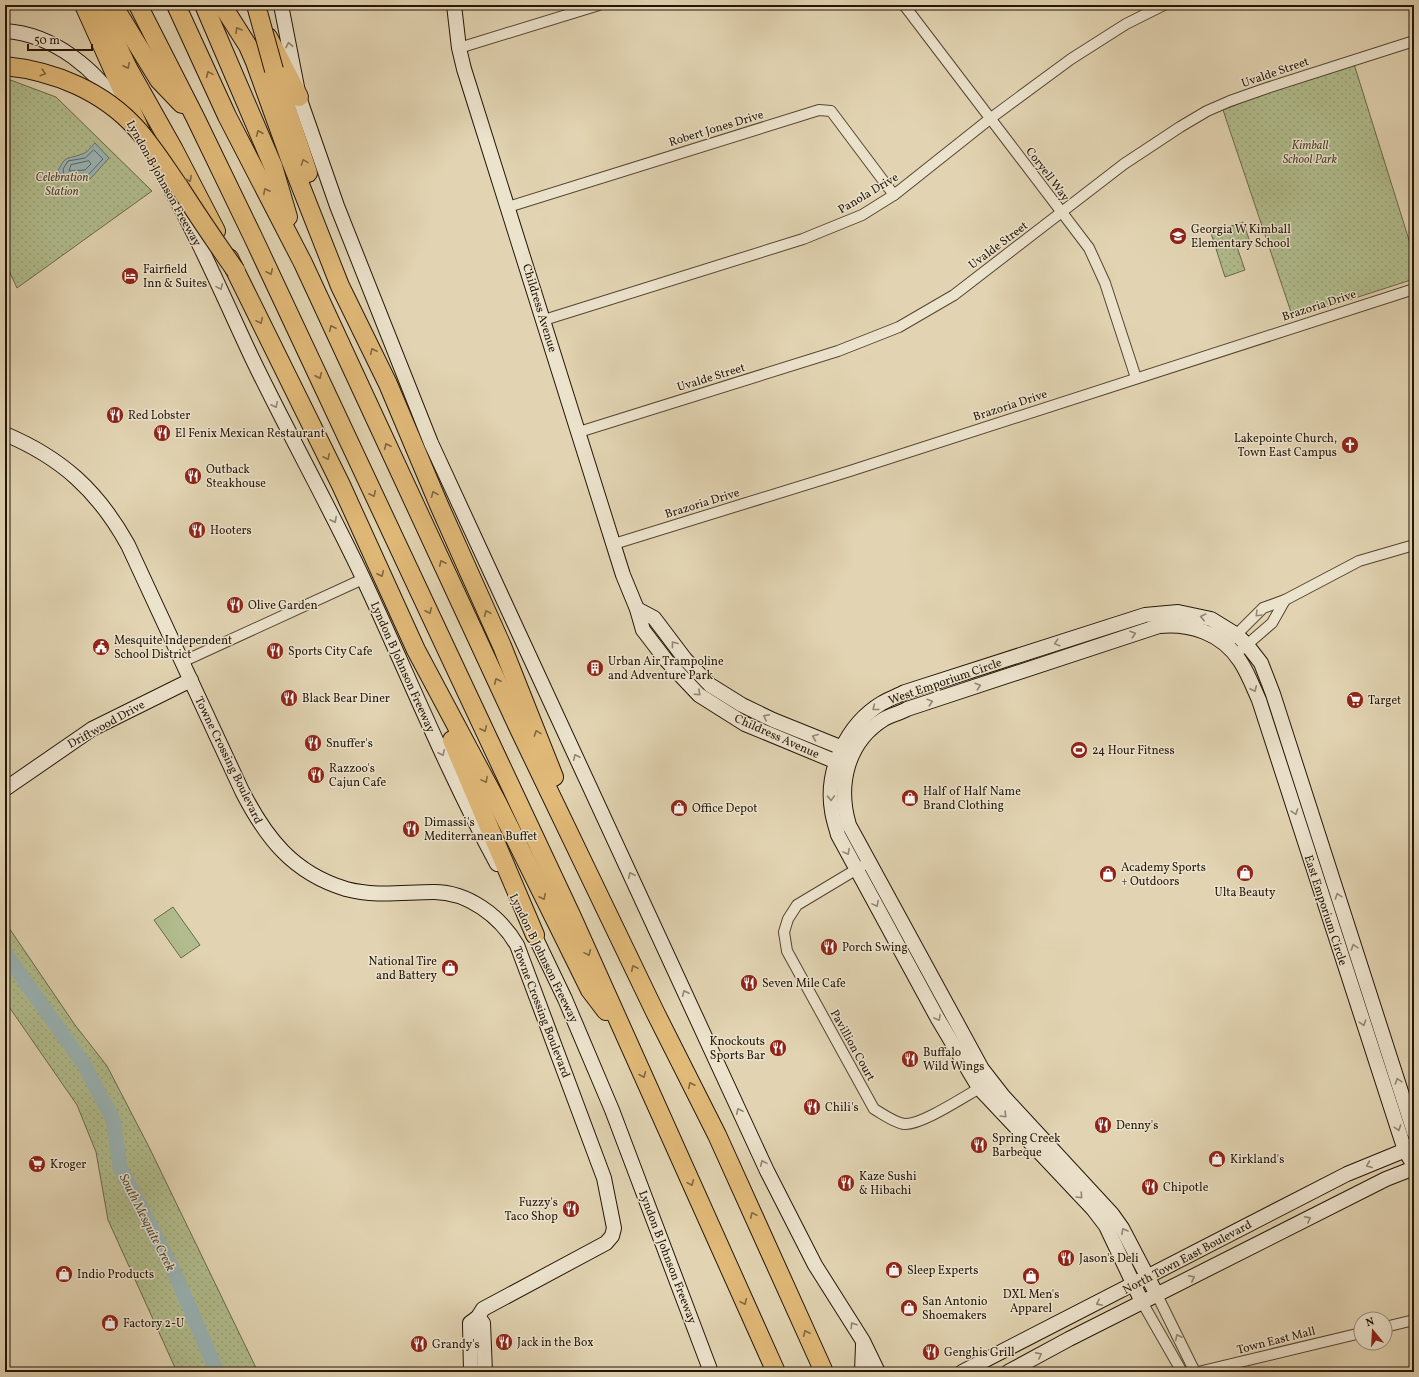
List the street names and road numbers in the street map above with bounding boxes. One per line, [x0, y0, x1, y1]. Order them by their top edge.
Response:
street label: Uvalde Street [1239, 54, 1311, 92]
street label: Robert Jones Drive [667, 107, 766, 151]
street label: Lyndon B Johnson Freeway [122, 118, 205, 250]
street label: Coryell Way [1022, 144, 1073, 205]
street label: Panola Drive [835, 169, 902, 218]
street label: Uvalde Street [966, 218, 1031, 273]
street label: Childress Avenue [518, 262, 560, 355]
street label: Brazoria Drive [1280, 286, 1359, 325]
street label: Uvalde Street [675, 360, 747, 396]
street label: Brazoria Drive [971, 386, 1050, 425]
street label: Brazoria Drive [663, 485, 742, 523]
street label: Lyndon B Johnson Freeway [366, 599, 438, 736]
street label: West Emporium Circle [887, 655, 1004, 709]
street label: Towne Crossing Boulevard [190, 694, 266, 827]
street label: Driftwood Drive [65, 697, 148, 753]
street label: Childress Avenue [731, 711, 822, 763]
street label: East Emporium Circle [1300, 853, 1351, 968]
street label: Lyndon B Johnson Freeway [505, 891, 582, 1026]
street label: Towne Crossing Boulevard [509, 944, 574, 1081]
street label: Pavillion Court [826, 1007, 878, 1084]
street label: Lyndon B Johnson Freeway [634, 1188, 700, 1327]
street label: North Town East Boulevard [1120, 1217, 1255, 1299]
street label: Town East Mall [1235, 1323, 1318, 1358]

